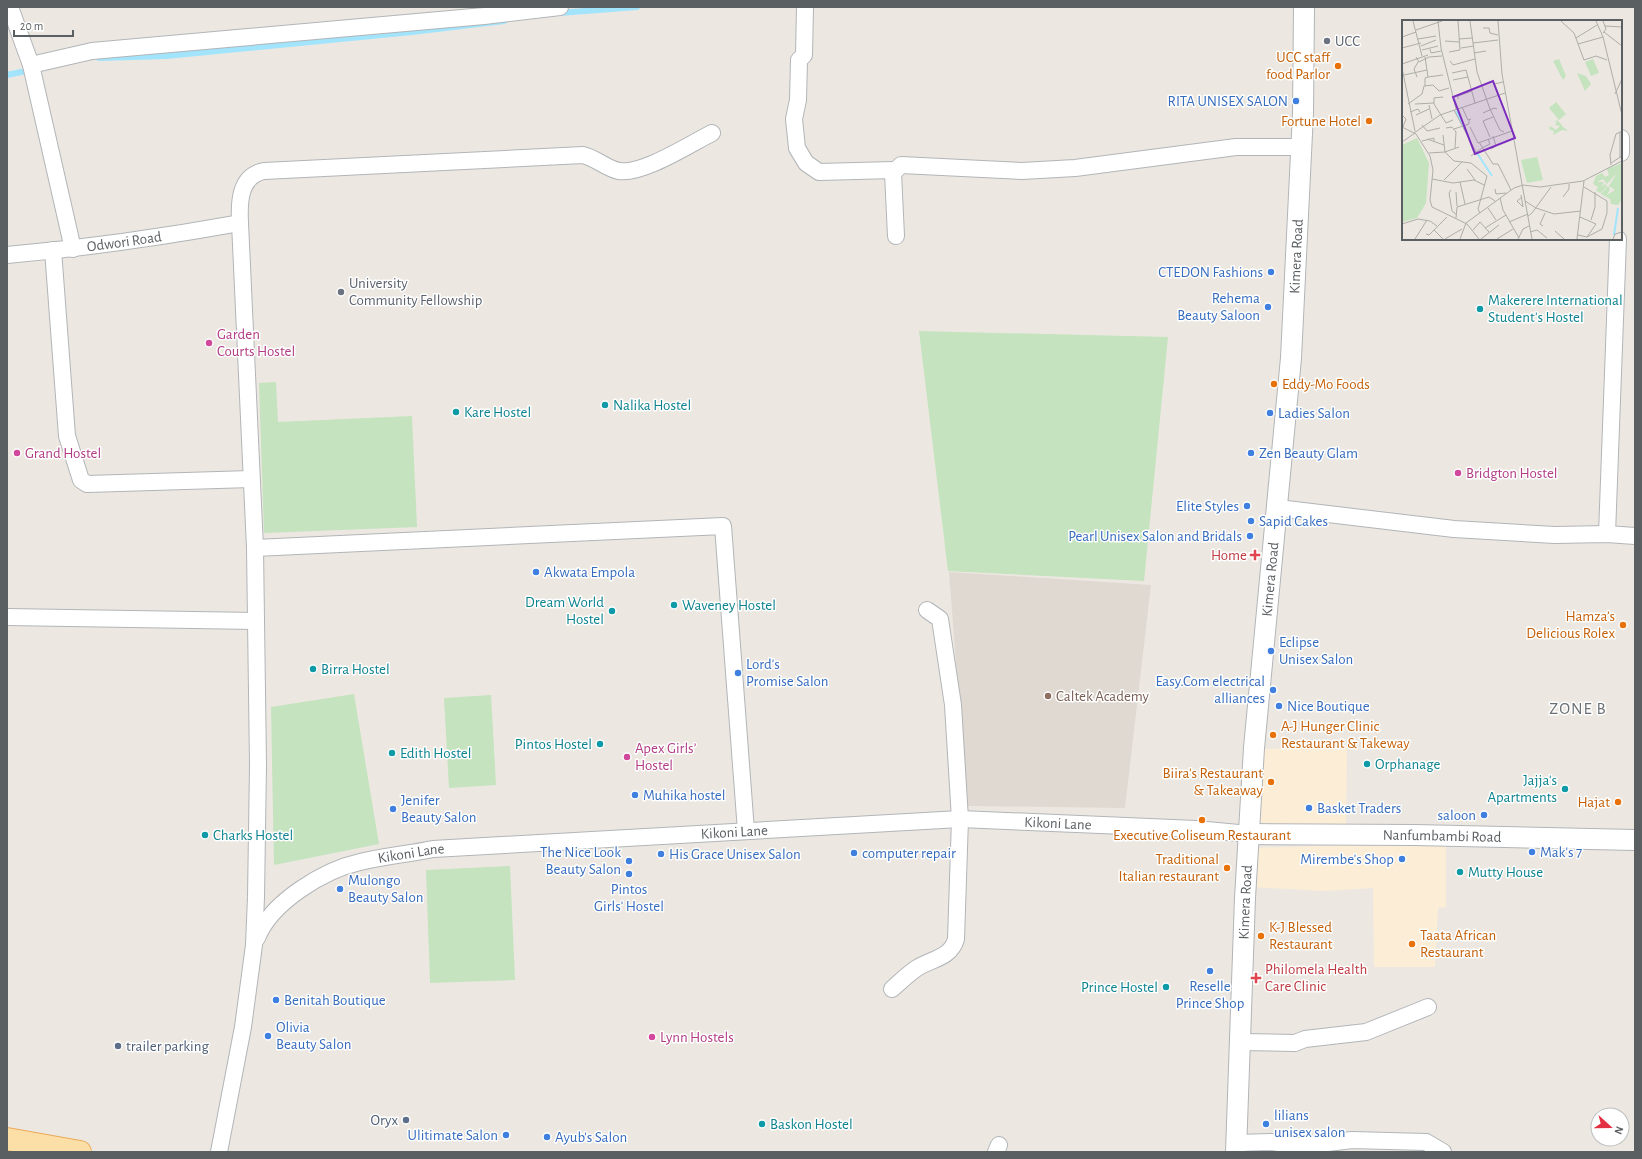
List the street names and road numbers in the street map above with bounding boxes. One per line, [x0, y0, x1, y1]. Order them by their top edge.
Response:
street label: Kimera Road [1287, 218, 1306, 294]
street label: Odwori Road [86, 229, 163, 254]
street label: Kimera Road [1260, 541, 1282, 617]
street label: Kikoni Lane [1024, 815, 1092, 833]
street label: Kikoni Lane [700, 823, 768, 842]
street label: Nanfumbambi Road [1383, 828, 1502, 845]
street label: Kikoni Lane [377, 841, 445, 866]
street label: Kimera Road [1237, 864, 1255, 940]

